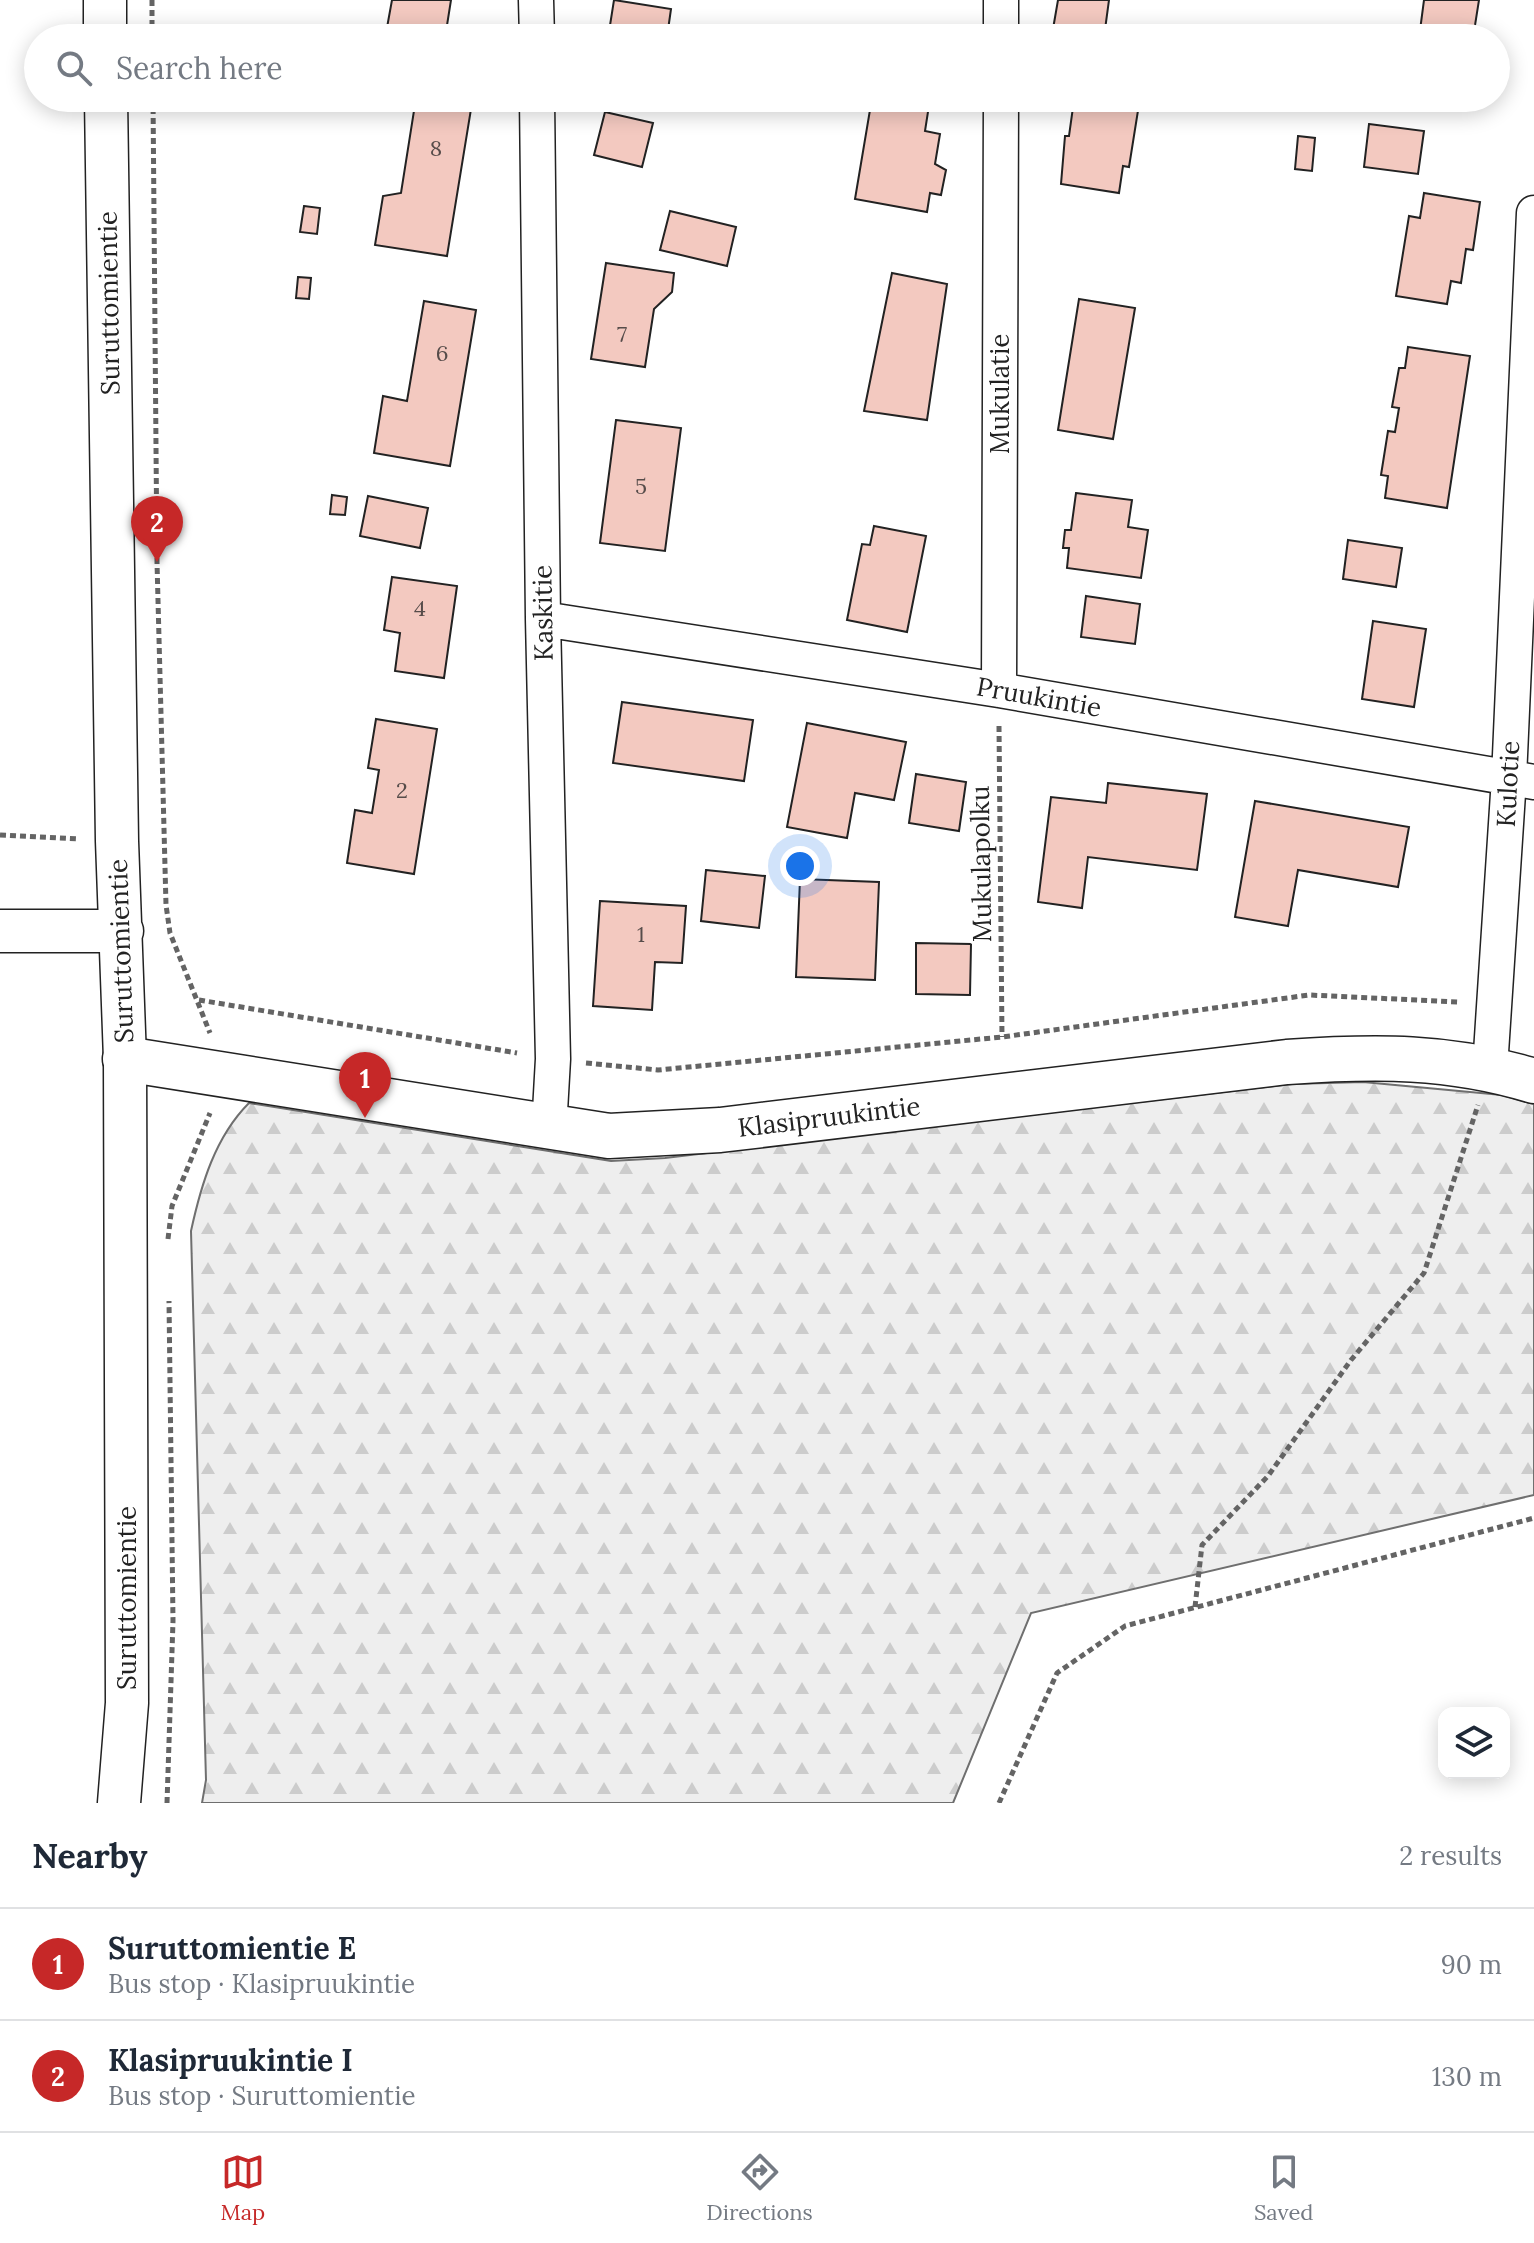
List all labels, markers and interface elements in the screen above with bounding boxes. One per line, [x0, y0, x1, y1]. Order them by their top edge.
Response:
search box [24, 24, 1510, 112]
icon: search [52, 46, 96, 90]
text: Search here [116, 49, 283, 87]
house number: 8 [430, 134, 442, 162]
street label: Suruttomientie [90, 211, 127, 395]
house number: 7 [617, 320, 627, 348]
street label: Mukulatie [983, 334, 1016, 454]
house number: 6 [436, 339, 448, 367]
house number: 5 [635, 472, 647, 500]
pin: 2 [131, 496, 183, 562]
street label: Kaskitie [525, 565, 560, 661]
house number: 4 [414, 594, 426, 622]
street label: Pruukintie [974, 669, 1104, 724]
street label: Kulotie [1489, 740, 1526, 828]
house number: 2 [396, 776, 408, 804]
street label: Mukulapolku [963, 785, 998, 943]
your location [780, 846, 820, 886]
street label: Suruttomientie [101, 858, 140, 1044]
house number: 1 [637, 920, 645, 948]
pin: 1 [339, 1052, 391, 1118]
street label: Klasipruukintie [736, 1089, 922, 1144]
street label: Suruttomientie [110, 1506, 143, 1690]
map controls [1438, 1707, 1510, 1779]
button: layers [1438, 1707, 1510, 1779]
text: Nearby [32, 1834, 148, 1877]
text: 2 results [1399, 1839, 1502, 1872]
text: Suruttomientie E [108, 1929, 356, 1967]
text: 1 [53, 1948, 63, 1981]
text: 90 m [1441, 1948, 1502, 1981]
text: Bus stop · Klasipruukintie [108, 1967, 415, 2000]
text: Klasipruukintie I [108, 2041, 353, 2079]
text: 2 [51, 2060, 65, 2093]
text: 130 m [1432, 2060, 1502, 2093]
text: Bus stop · Suruttomientie [108, 2079, 416, 2112]
tab: Map [221, 2150, 265, 2226]
tab: Directions [706, 2150, 813, 2226]
tab: Saved [1254, 2150, 1313, 2226]

